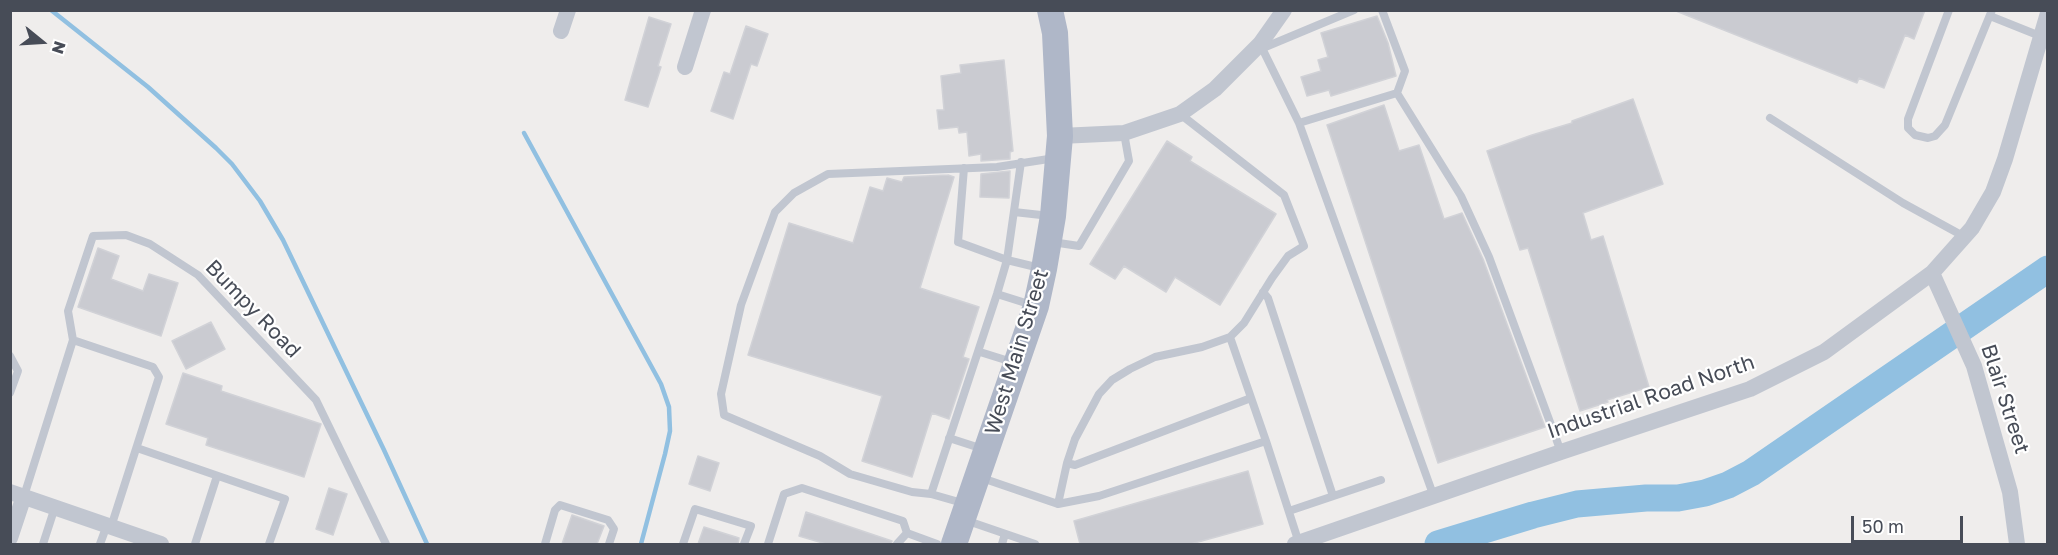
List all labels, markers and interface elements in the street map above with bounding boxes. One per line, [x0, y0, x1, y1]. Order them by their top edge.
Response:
north arrow [12, 12, 72, 72]
text: N [48, 39, 71, 56]
street label: Bumpy Road [200, 255, 306, 363]
street label: West Main Street [980, 266, 1054, 438]
street label: Blair Street [1975, 341, 2035, 457]
street label: Industrial Road North [1544, 350, 1758, 444]
scale bar [1854, 504, 1966, 542]
text: 50 m [1862, 515, 1904, 537]

